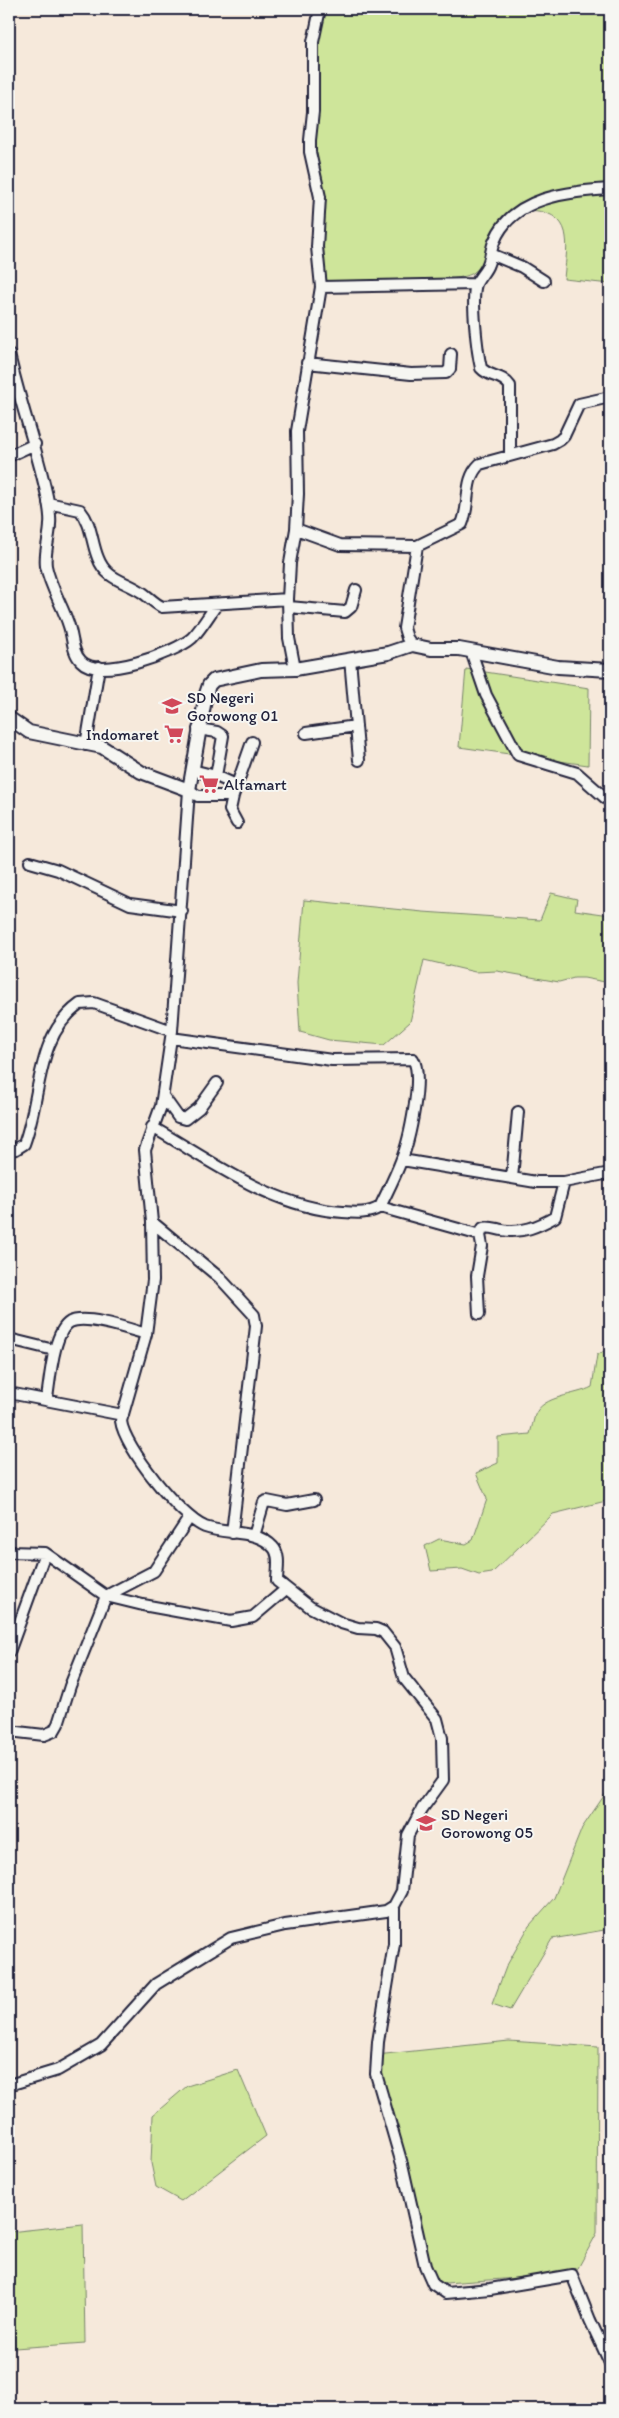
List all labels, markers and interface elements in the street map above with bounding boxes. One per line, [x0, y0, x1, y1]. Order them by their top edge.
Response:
place label: SD Negeri Gorowong 01 [187, 688, 278, 725]
school or university icon: SD Negeri Gorowong 01 [161, 695, 183, 717]
supermarket icon: Indomaret [163, 723, 185, 745]
place label: Indomaret [86, 725, 159, 744]
supermarket icon: Alfamart [198, 773, 220, 795]
place label: Alfamart [224, 775, 287, 794]
place label: SD Negeri Gorowong 05 [441, 1805, 533, 1842]
school or university icon: SD Negeri Gorowong 05 [415, 1812, 437, 1834]

